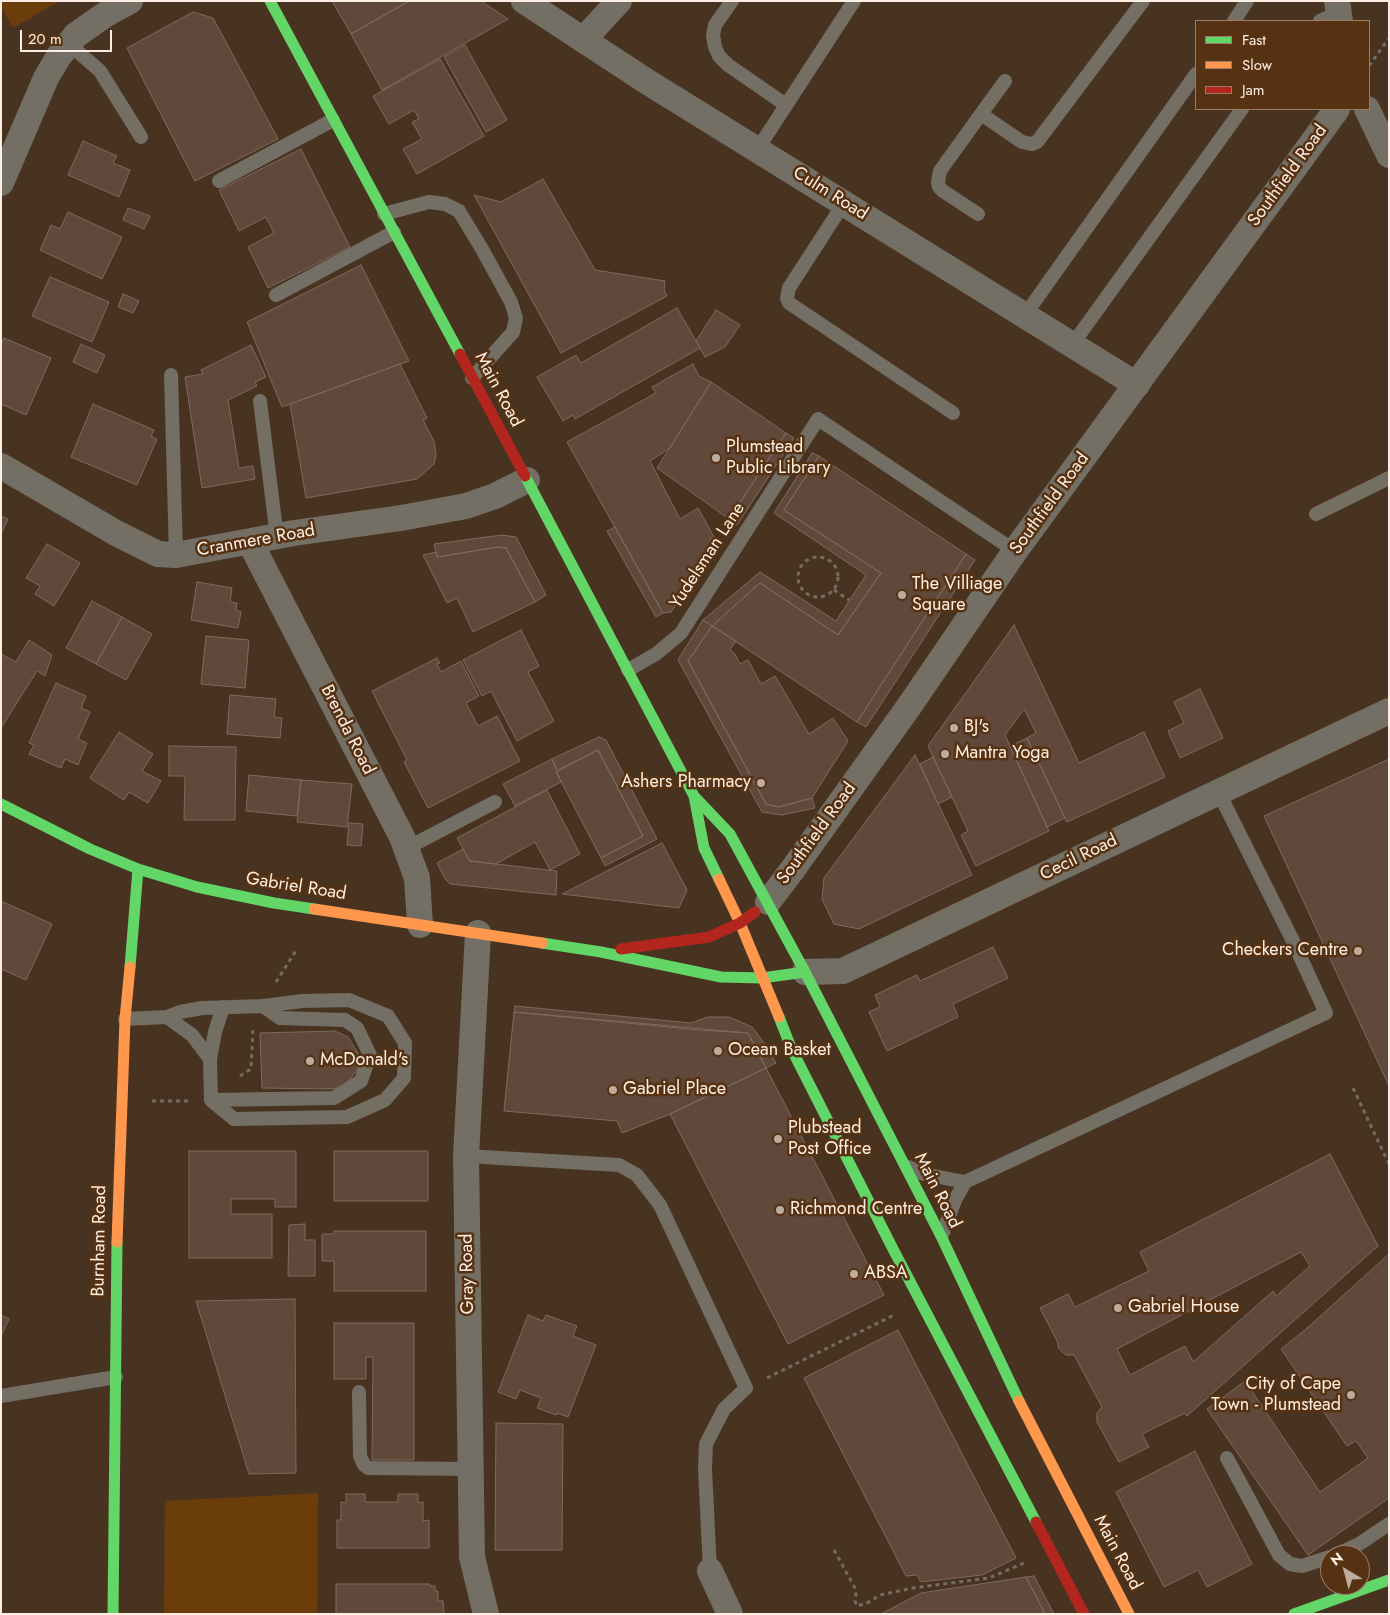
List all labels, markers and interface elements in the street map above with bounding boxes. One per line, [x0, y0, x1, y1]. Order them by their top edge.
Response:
scale bar [22, 20, 115, 52]
legend [1195, 20, 1370, 110]
text: 20 m [28, 28, 62, 50]
text: Fast [1242, 29, 1266, 51]
text: Slow [1242, 54, 1272, 76]
text: Jam [1242, 79, 1265, 101]
street label: Southfield Road [1244, 121, 1332, 231]
street label: Culm Road [789, 163, 871, 225]
street label: Main Road [469, 349, 527, 431]
place label: Plumstead Public Library [726, 437, 831, 479]
street label: Southfield Road [1006, 449, 1094, 559]
marker: Plumstead Public Library [710, 452, 722, 464]
street label: Yudelsman Lane [666, 499, 750, 613]
street label: Cranmere Road [195, 520, 317, 562]
place label: The Villiage Square [912, 574, 1002, 616]
marker: The Villiage Square [896, 589, 908, 601]
street label: Brenda Road [315, 682, 379, 778]
place label: BJ's [964, 717, 989, 739]
marker: BJ's [948, 722, 960, 734]
place label: Mantra Yoga [955, 743, 1049, 765]
marker: Mantra Yoga [939, 748, 951, 760]
place label: Ashers Pharmacy [621, 772, 751, 794]
marker: Ashers Pharmacy [755, 777, 767, 789]
street label: Southfield Road [773, 779, 861, 889]
street label: Cecil Road [1037, 830, 1121, 886]
street label: Gabriel Road [244, 868, 348, 906]
place label: Checkers Centre [1222, 940, 1348, 962]
marker: Checkers Centre [1352, 945, 1364, 957]
place label: Ocean Basket [728, 1040, 831, 1062]
marker: Ocean Basket [712, 1045, 724, 1057]
place label: McDonald's [320, 1050, 408, 1072]
marker: McDonald's [304, 1055, 316, 1067]
place label: Gabriel Place [623, 1079, 726, 1101]
marker: Gabriel Place [607, 1084, 619, 1096]
place label: Plubstead Post Office [788, 1118, 871, 1160]
marker: Plubstead Post Office [772, 1133, 784, 1145]
street label: Main Road [909, 1150, 965, 1232]
street label: Burnham Road [88, 1185, 112, 1297]
place label: Richmond Centre [790, 1199, 922, 1221]
marker: Richmond Centre [774, 1204, 786, 1216]
street label: Gray Road [456, 1233, 480, 1315]
place label: ABSA [864, 1263, 908, 1285]
marker: ABSA [848, 1268, 860, 1280]
place label: Gabriel House [1128, 1297, 1239, 1319]
marker: Gabriel House [1112, 1302, 1124, 1314]
place label: City of Cape Town - Plumstead [1211, 1374, 1341, 1416]
marker: City of Cape Town - Plumstead [1345, 1389, 1357, 1401]
street label: Main Road [1088, 1512, 1146, 1594]
north arrow [1320, 1545, 1370, 1595]
text: N [1326, 1547, 1347, 1570]

